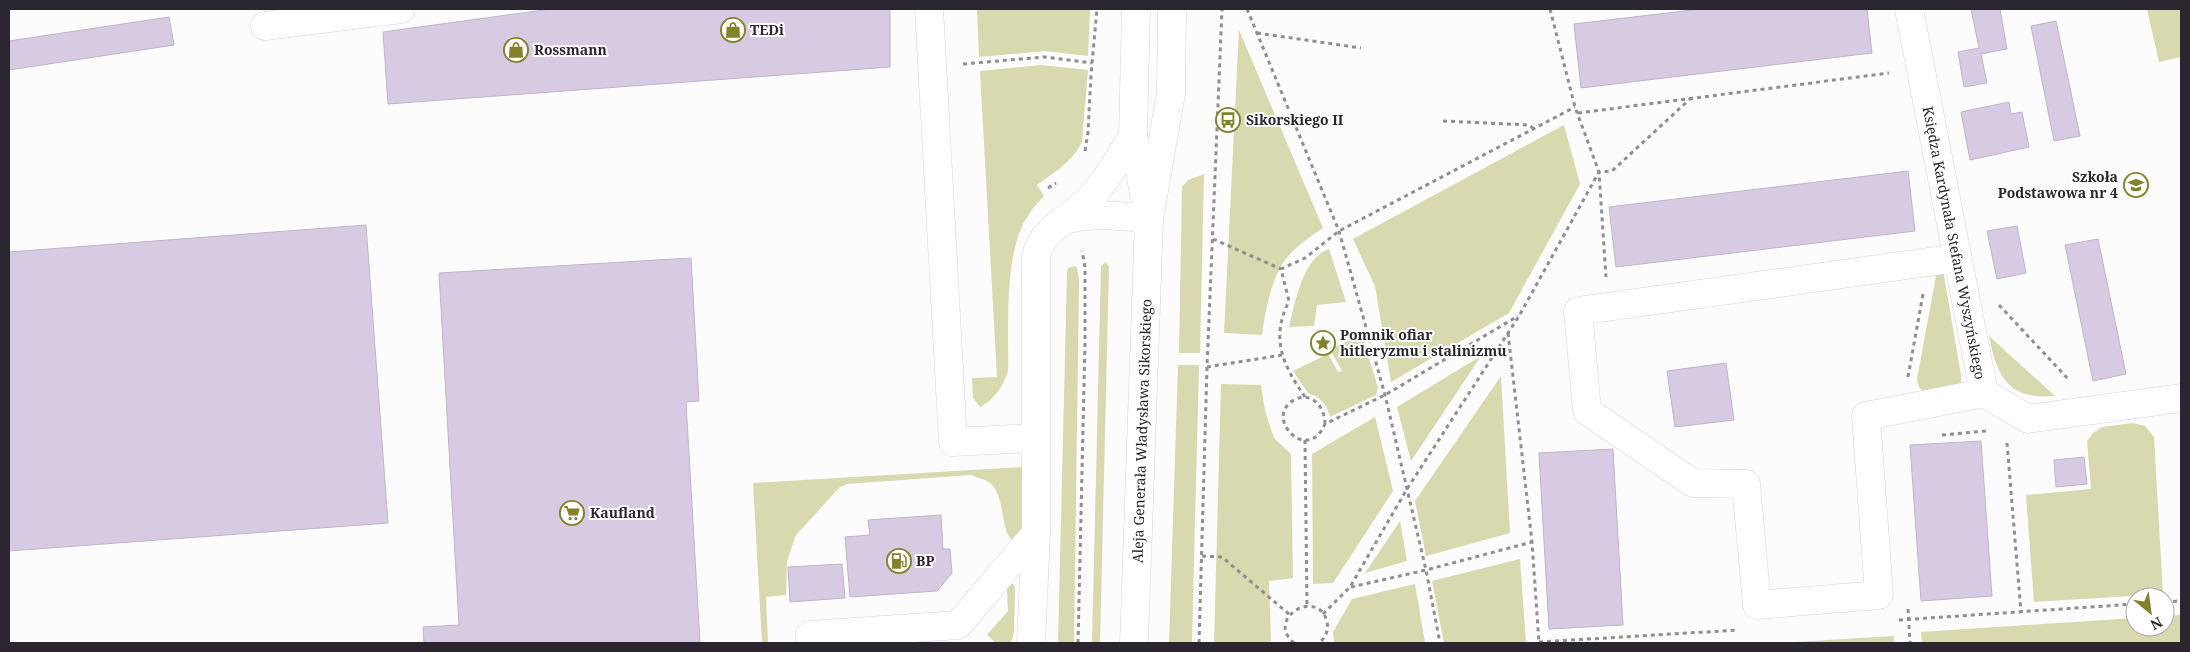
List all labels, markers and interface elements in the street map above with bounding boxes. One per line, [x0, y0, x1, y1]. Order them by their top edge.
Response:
shop icon: TEDi [720, 17, 746, 43]
place label: TEDi [750, 20, 784, 39]
shop icon: Rossmann [503, 37, 529, 63]
place label: Rossmann [534, 40, 607, 59]
street label: Księdza Kardynała Stefana Wyszyńskiego [1919, 105, 1990, 381]
bus stop icon: Sikorskiego II [1215, 107, 1241, 133]
place label: Sikorskiego II [1246, 110, 1344, 129]
place label: Szkoła Podstawowa nr 4 [1998, 167, 2118, 202]
school or university icon: Szkoła Podstawowa nr 4 [2123, 172, 2149, 198]
street label: Aleja Generała Władysława Sikorskiego [1127, 299, 1156, 563]
place label: Pomnik ofiar hitleryzmu i stalinizmu [1340, 325, 1507, 360]
place icon: Pomnik ofiar hitleryzmu i stalinizmu [1310, 330, 1336, 356]
supermarket icon: Kaufland [559, 500, 585, 526]
place label: Kaufland [590, 503, 655, 522]
fuel station icon: BP [886, 548, 912, 574]
place label: BP [916, 551, 934, 570]
north arrow [2125, 587, 2175, 637]
text: N [2147, 613, 2166, 635]

